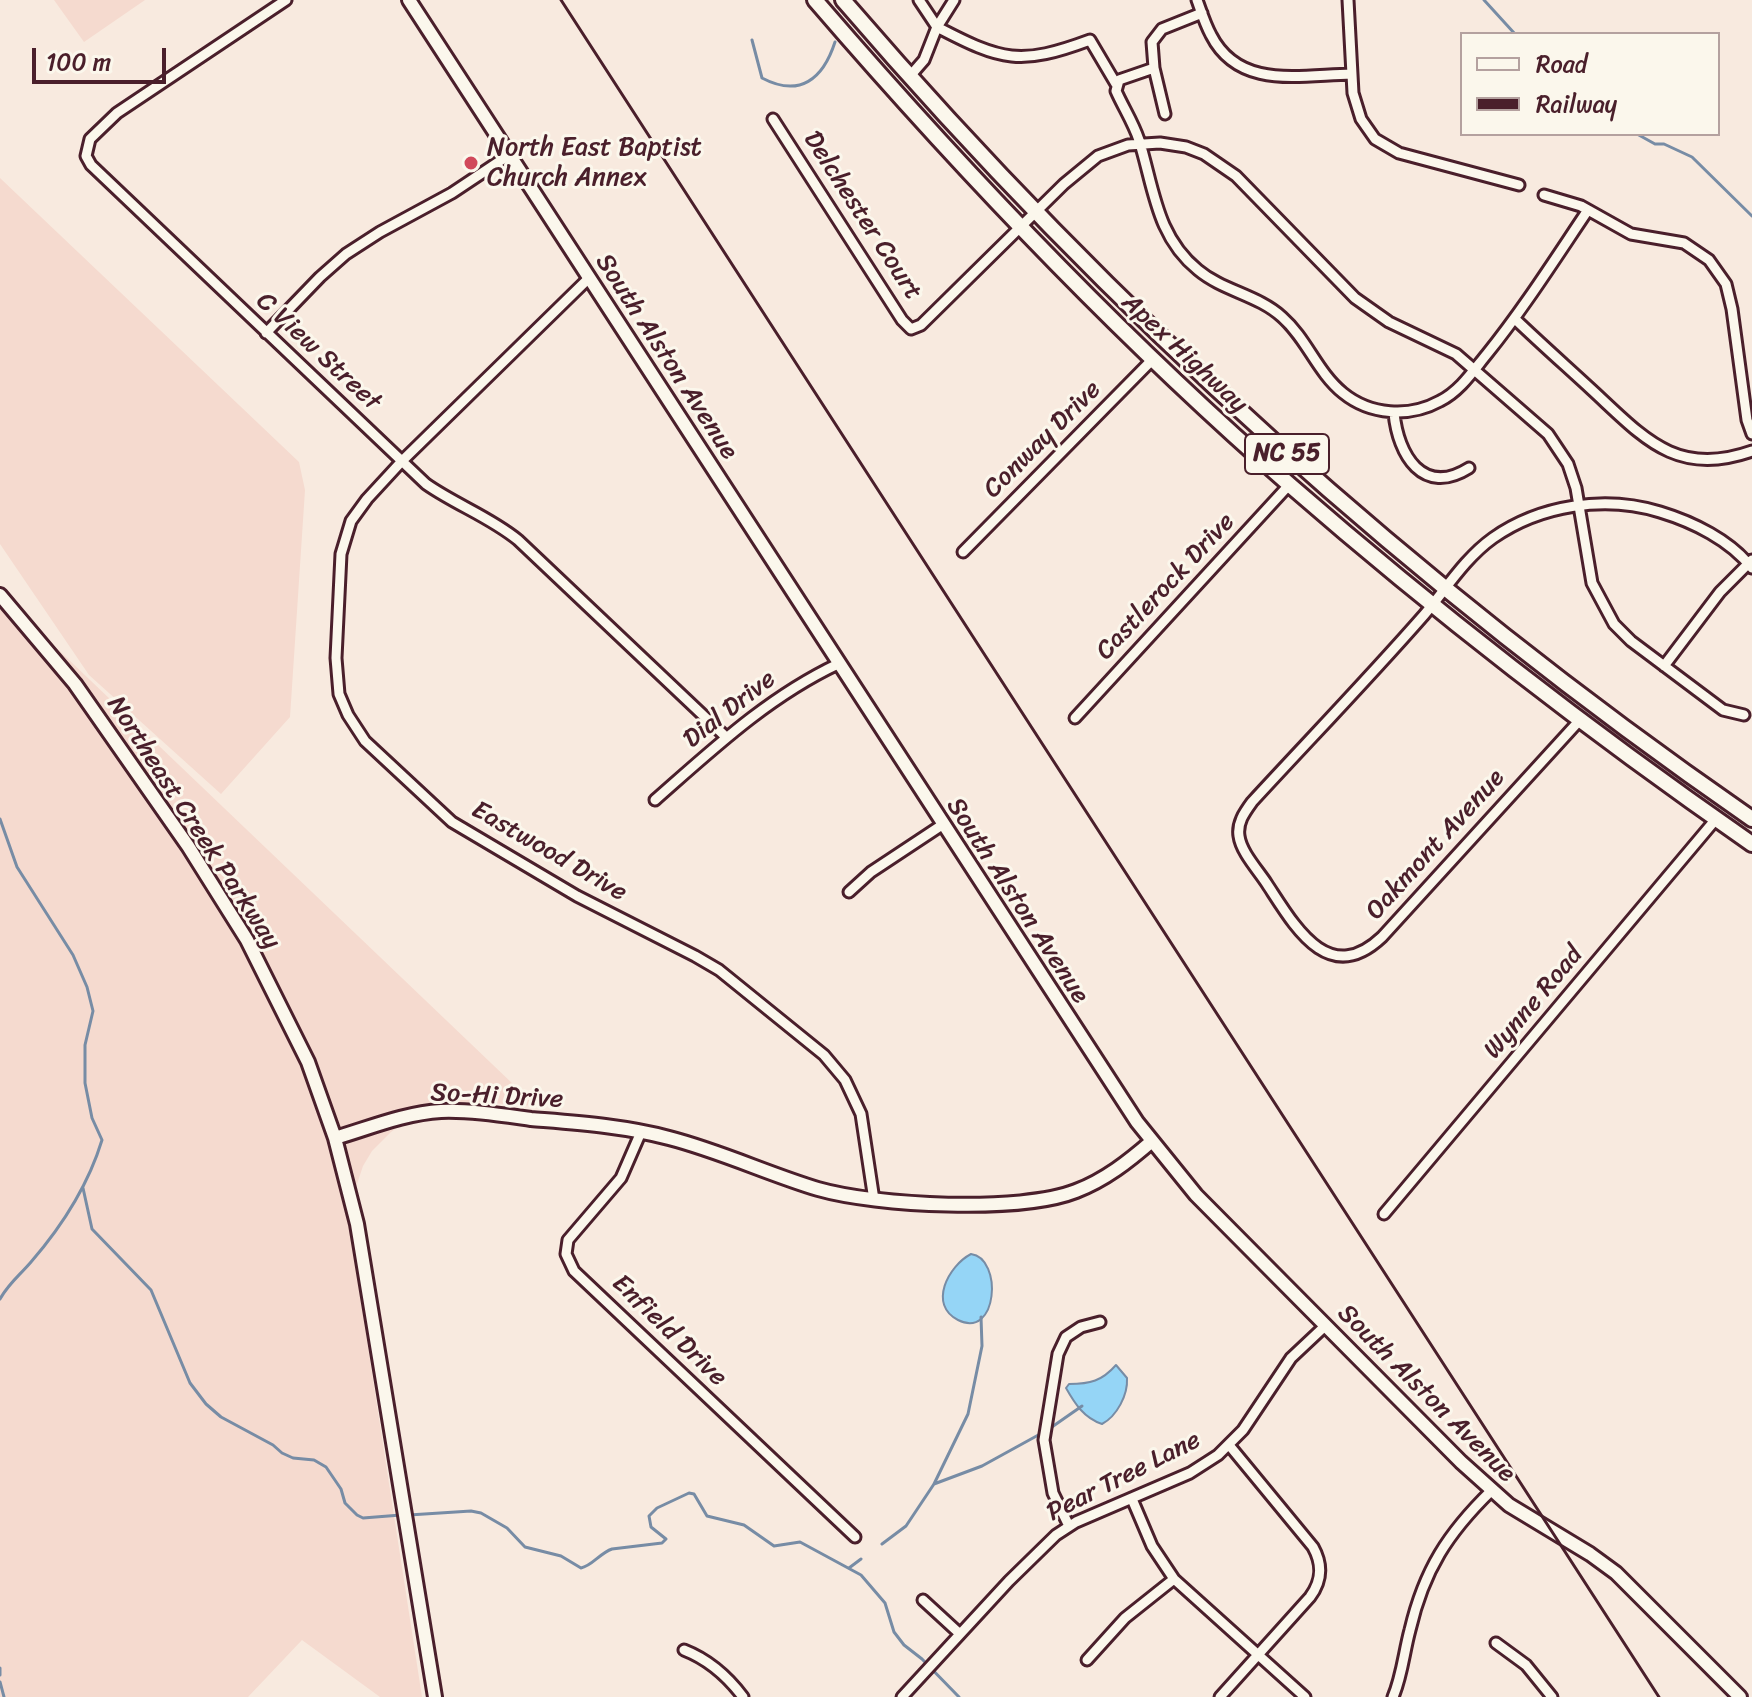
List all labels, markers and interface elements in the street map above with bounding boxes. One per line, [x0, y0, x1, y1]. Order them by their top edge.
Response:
scale bar [36, 32, 170, 82]
legend [1460, 32, 1720, 136]
text: 100 m [46, 41, 111, 83]
text: Road [1536, 43, 1587, 85]
text: Railway [1536, 83, 1617, 125]
street label: Delchester Court [796, 126, 928, 306]
place label: North East Baptist Church Annex [487, 132, 702, 194]
marker: North East Baptist Church Annex [462, 154, 480, 172]
street label: South Alston Avenue [588, 248, 744, 466]
street label: C View Street [249, 286, 387, 418]
street label: Apex Highway [1114, 288, 1254, 420]
street label: Conway Drive [978, 375, 1108, 505]
road number: NC 55 [1245, 434, 1329, 474]
street label: Castlerock Drive [1090, 507, 1242, 667]
street label: Dial Drive [678, 664, 782, 756]
street label: Northeast Creek Parkway [99, 691, 287, 955]
street label: Oakmont Avenue [1360, 763, 1512, 927]
street label: South Alston Avenue [939, 792, 1095, 1010]
street label: Eastwood Drive [466, 795, 632, 909]
street label: Wynne Road [1478, 940, 1590, 1066]
street label: So-Hi Drive [430, 1078, 564, 1116]
street label: Enfield Drive [605, 1268, 733, 1394]
street label: South Alston Avenue [1330, 1298, 1522, 1490]
street label: Pear Tree Lane [1042, 1425, 1206, 1529]

